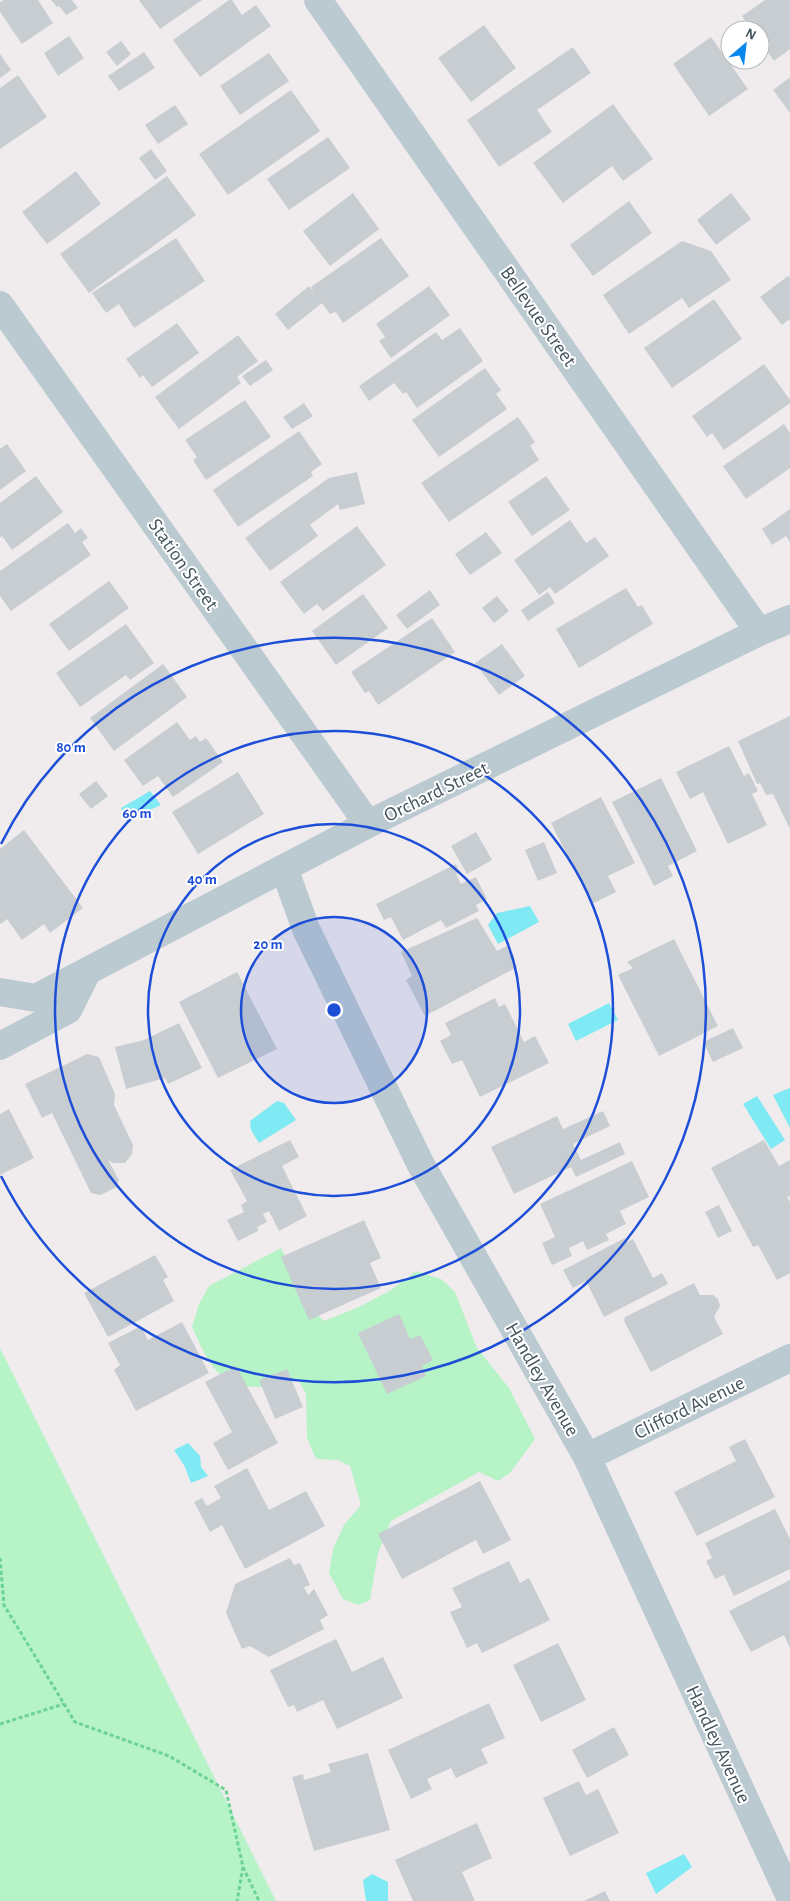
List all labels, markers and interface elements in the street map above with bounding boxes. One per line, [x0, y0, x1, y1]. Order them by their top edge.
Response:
north arrow [720, 20, 770, 70]
text: N [743, 26, 758, 43]
street label: Bellevue Street [496, 263, 580, 371]
street label: Station Street [144, 515, 222, 614]
text: 80 m [56, 740, 86, 755]
street label: Orchard Street [381, 758, 492, 826]
text: 60 m [122, 806, 152, 821]
text: 40 m [187, 872, 217, 887]
text: 20 m [253, 937, 283, 952]
centre of rings [325, 1001, 343, 1019]
street label: Handley Avenue [502, 1319, 583, 1440]
street label: Clifford Avenue [631, 1373, 748, 1443]
street label: Handley Avenue [682, 1683, 754, 1806]

